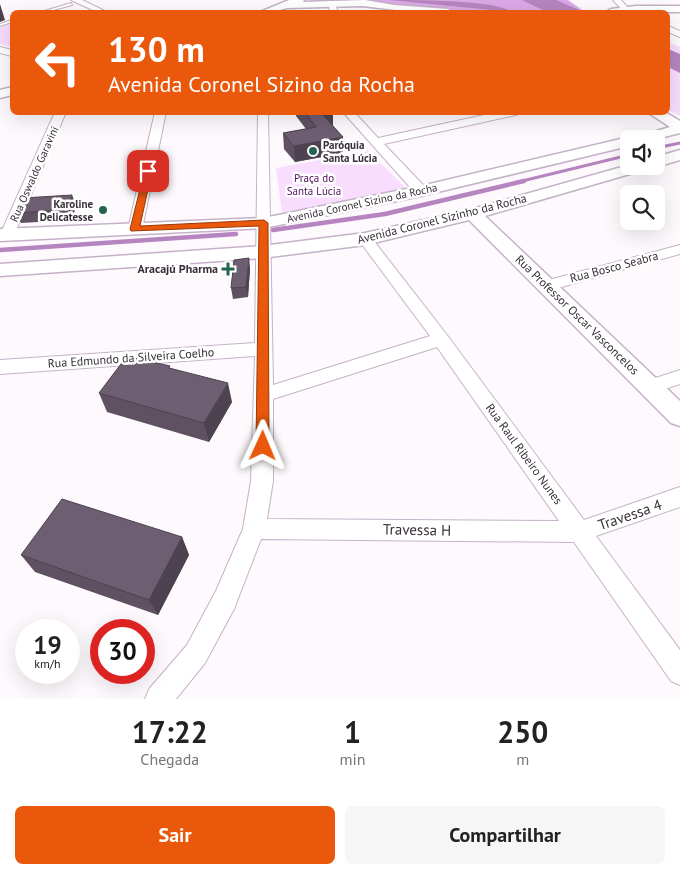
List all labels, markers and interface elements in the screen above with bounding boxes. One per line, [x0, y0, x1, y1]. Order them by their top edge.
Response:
text: 130 m [108, 26, 205, 72]
icon: left [25, 30, 90, 95]
text: Avenida Coronel Sizino da Rocha [108, 70, 415, 98]
street label: Rua Oswaldo Garavini [7, 124, 61, 224]
map controls [620, 130, 665, 230]
button: sound [620, 130, 665, 175]
place label: Paróquia Santa Lúcia [323, 138, 377, 165]
marker: Paróquia Santa Lúcia [307, 145, 319, 157]
pin [127, 150, 169, 192]
icon: arrive [134, 157, 162, 185]
park label: Praça do Santa Lúcia [287, 171, 341, 198]
street label: Avenida Coronel Sizino da Rocha [285, 180, 439, 226]
button: search [620, 185, 665, 230]
street label: Avenida Coronel Sizinho da Rocha [356, 190, 528, 247]
place label: Karoline Delicatesse [40, 197, 93, 224]
marker: Karoline Delicatesse [97, 204, 109, 216]
street label: Rua Bosco Seabra [568, 248, 660, 286]
street label: Rua Professor Oscar Vasconcelos [512, 252, 642, 378]
place label: Aracajú Pharma [138, 261, 218, 276]
marker: Aracajú Pharma [222, 263, 234, 275]
street label: Rua Edmundo da Silveira Coelho [47, 344, 215, 371]
street label: Rua Raul Ribeiro Nunes [483, 400, 566, 507]
position arrow [236, 419, 288, 471]
street label: Travessa 4 [595, 495, 664, 534]
street label: Travessa H [383, 519, 451, 540]
speed limit sign: 30 [90, 619, 155, 684]
text: 19 [33, 629, 62, 661]
text: km/h [34, 656, 61, 671]
text: 17:22 [132, 712, 208, 751]
text: 1 [344, 712, 361, 751]
text: 250 [497, 712, 548, 751]
text: Chegada [140, 749, 199, 769]
text: min [340, 749, 366, 769]
text: m [516, 749, 529, 769]
button: Sair [15, 806, 335, 864]
button: Compartilhar [345, 806, 665, 864]

